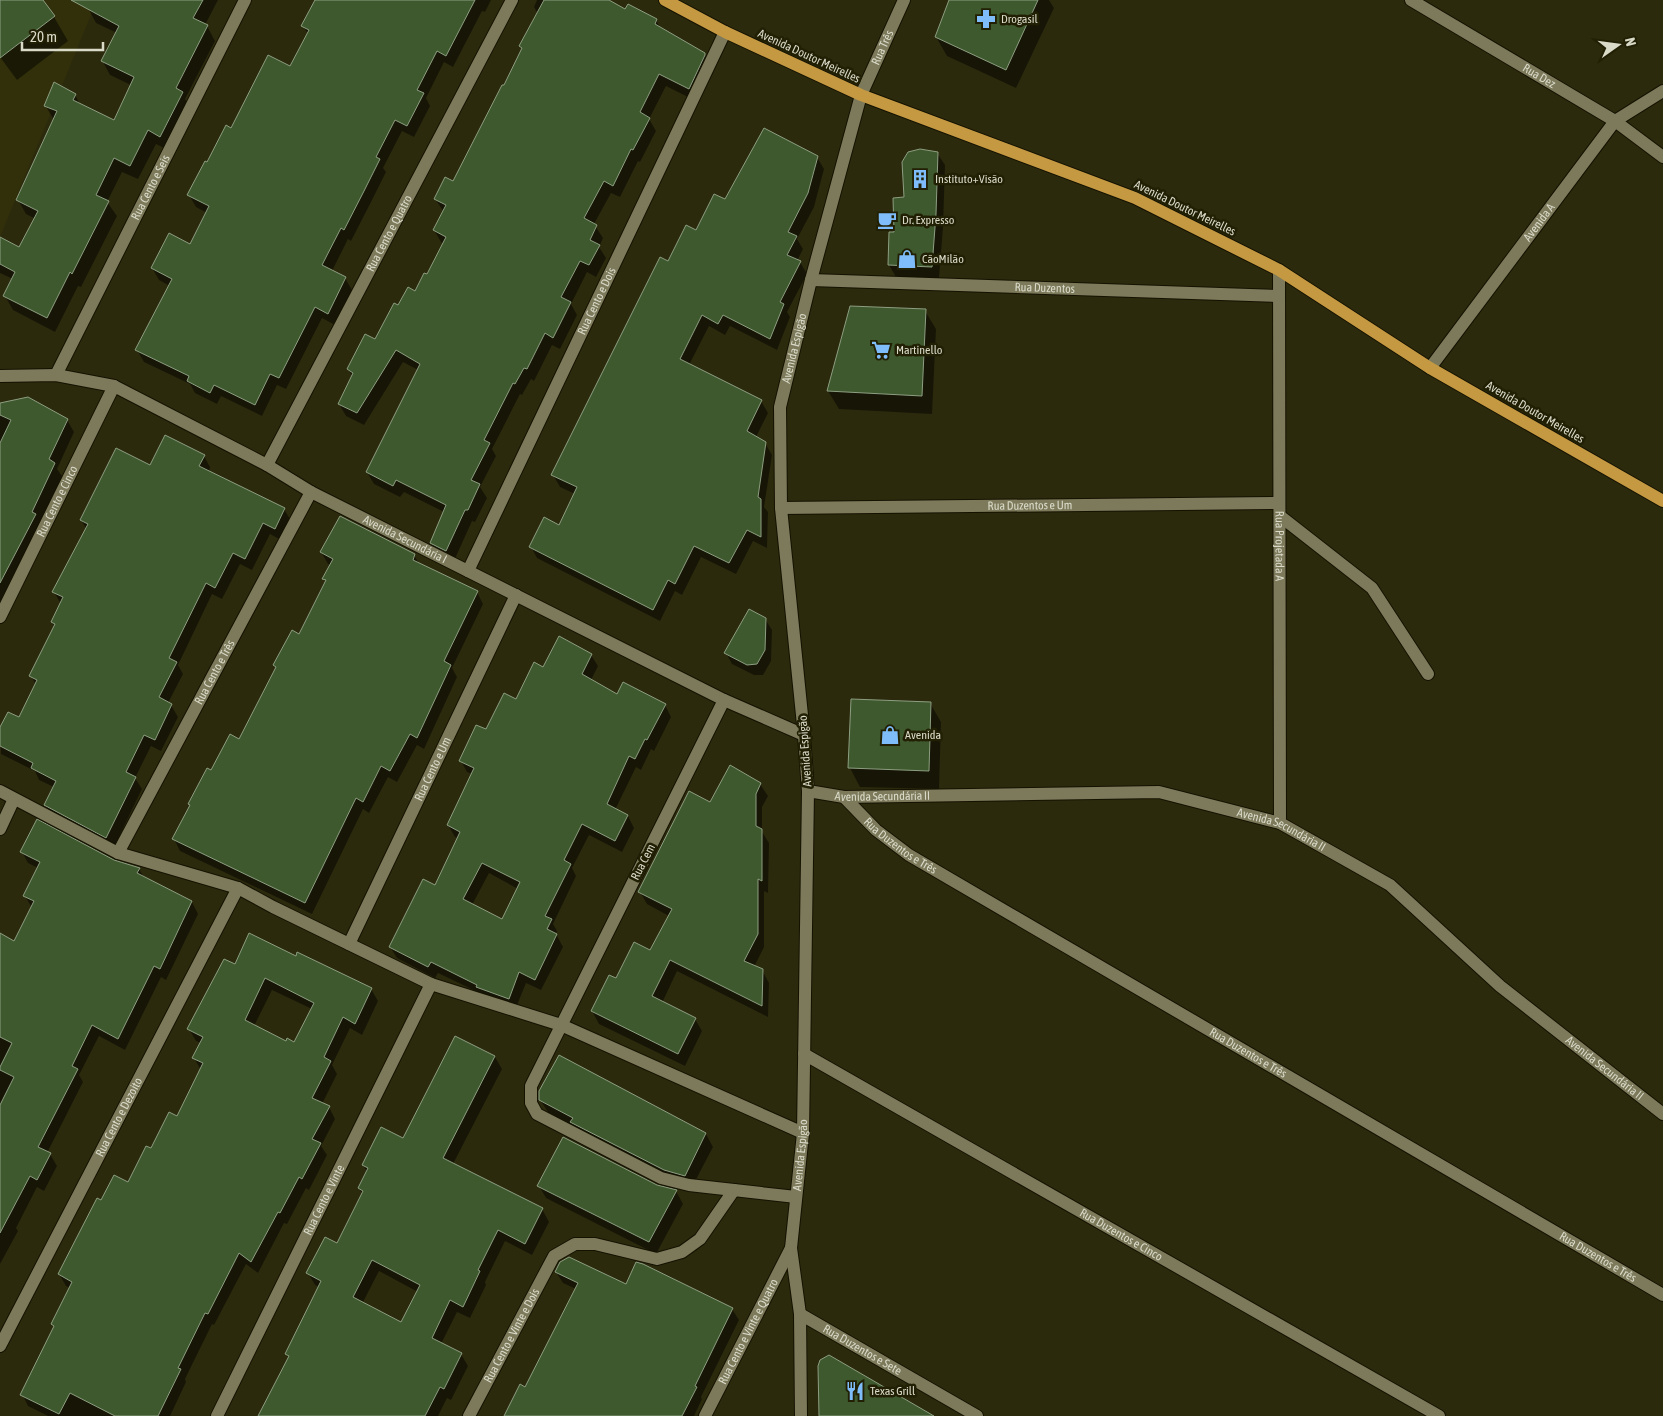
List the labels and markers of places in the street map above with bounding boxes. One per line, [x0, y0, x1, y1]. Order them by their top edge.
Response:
pharmacy icon: Drogasil [975, 8, 997, 30]
place label: Drogasil [1001, 12, 1038, 26]
building icon: Instituto+Visão [909, 168, 931, 190]
place label: Instituto+Visão [935, 172, 1003, 186]
cafe icon: Dr. Expresso [876, 209, 898, 231]
place label: Dr. Expresso [902, 213, 955, 227]
shop icon: CãoMilão [896, 248, 918, 270]
place label: CãoMilão [922, 252, 964, 266]
supermarket icon: Martinello [870, 339, 892, 361]
place label: Martinello [896, 343, 943, 357]
shop icon: Avenida [879, 724, 901, 746]
place label: Avenida [905, 728, 941, 742]
restaurant icon: Texas Grill [844, 1380, 866, 1402]
place label: Texas Grill [870, 1384, 916, 1398]

